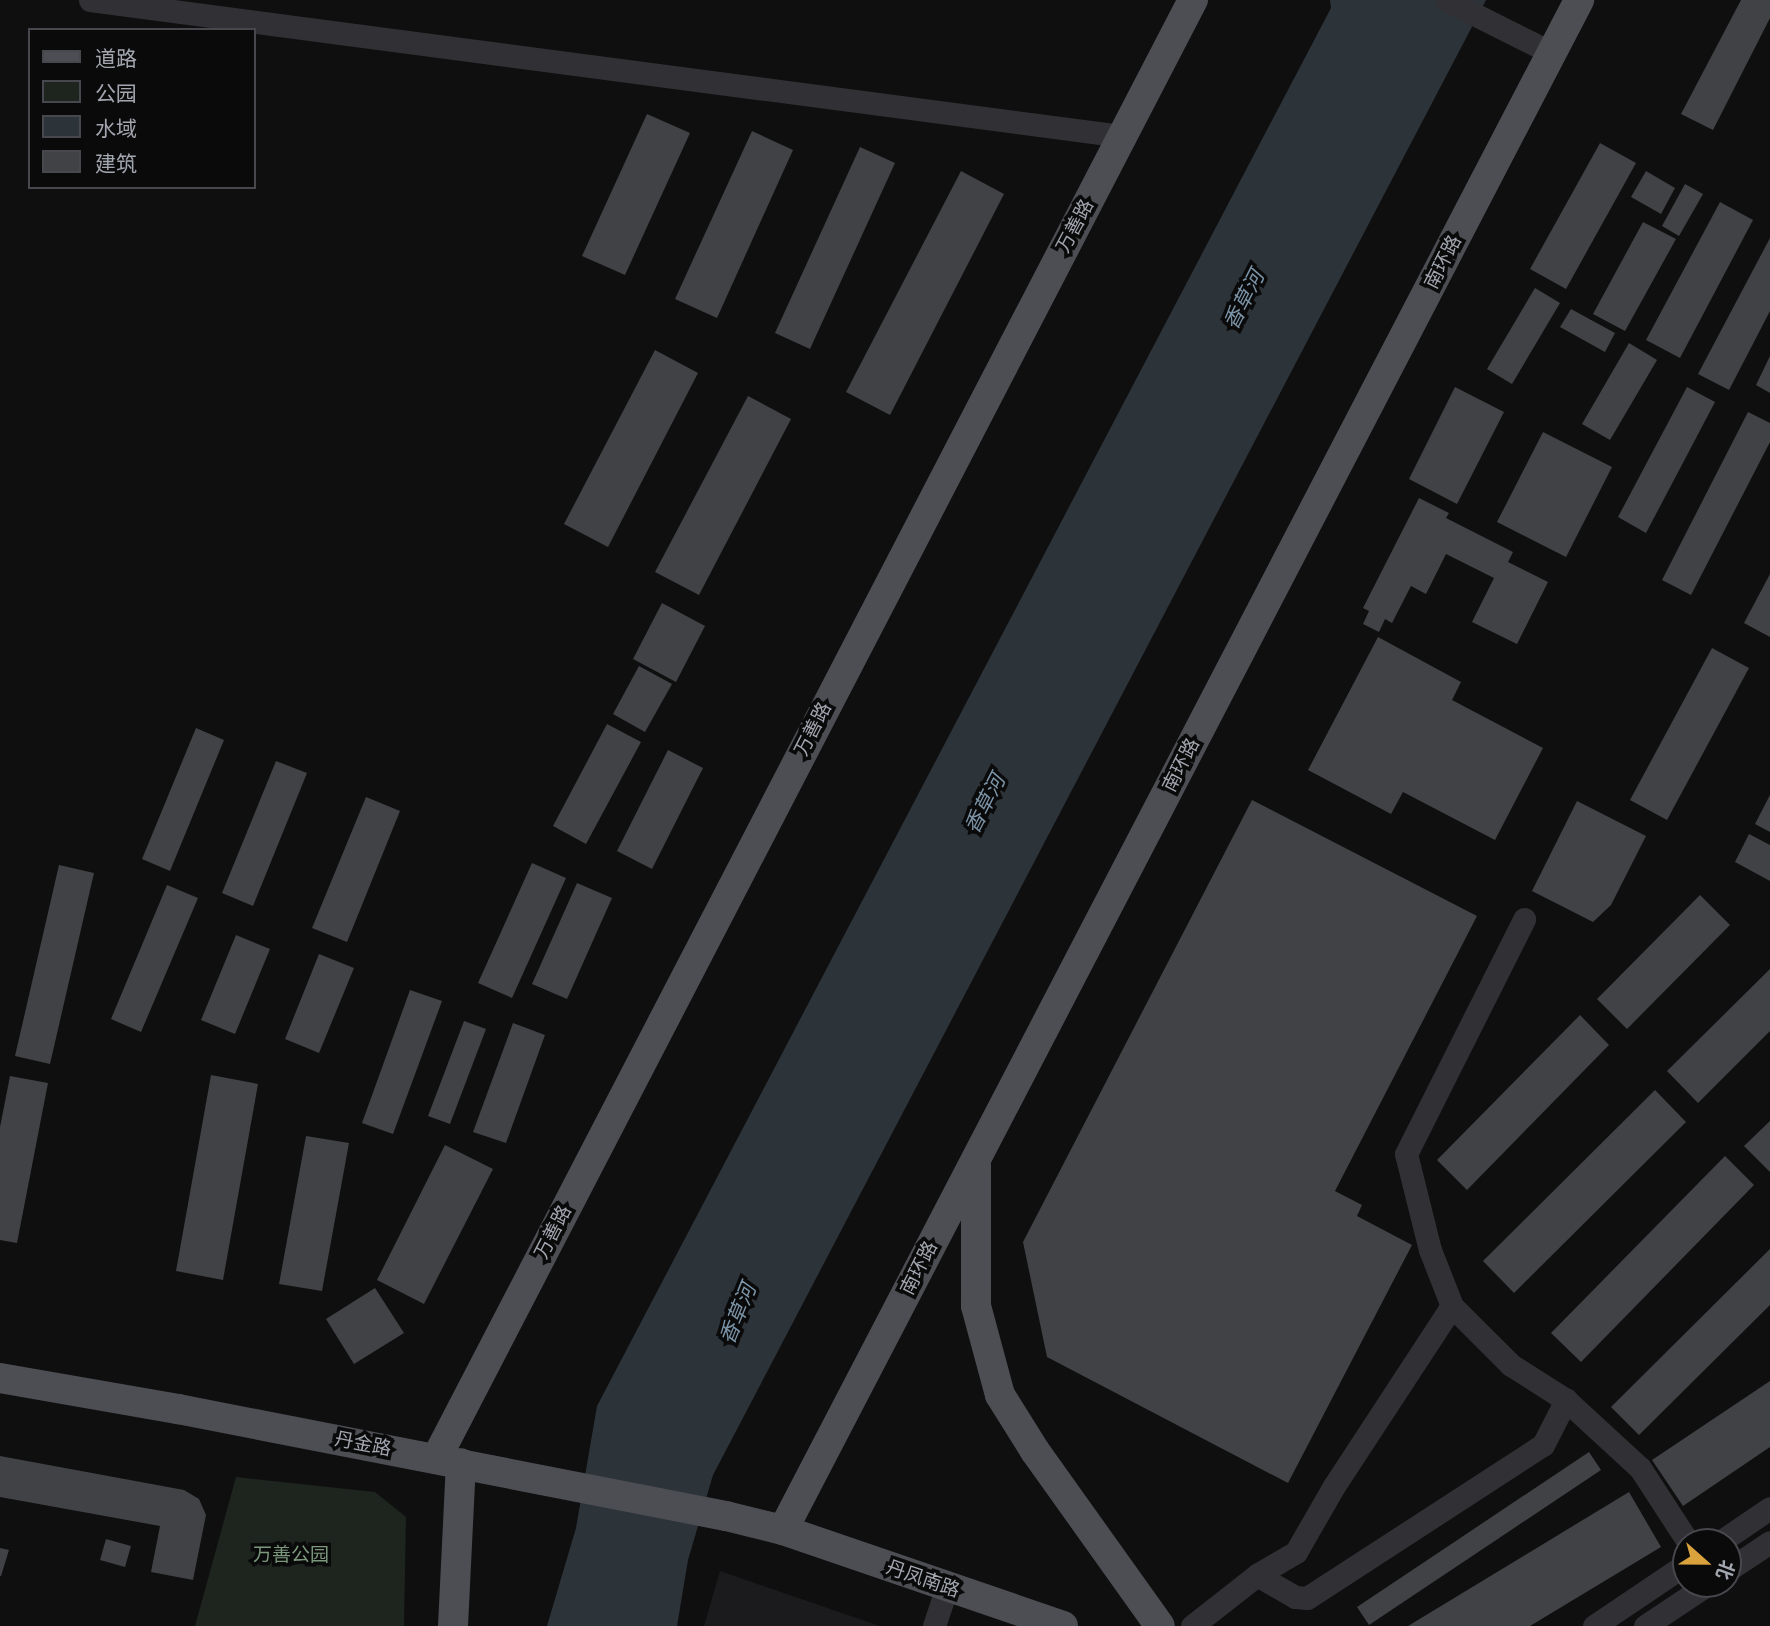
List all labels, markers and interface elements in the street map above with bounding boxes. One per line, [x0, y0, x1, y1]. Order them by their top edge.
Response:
legend [28, 28, 256, 189]
text: 道路 [95, 47, 137, 71]
text: 公园 [95, 82, 137, 106]
text: 水域 [95, 117, 137, 141]
text: 建筑 [95, 152, 137, 176]
street label: 万善路 [1052, 195, 1098, 257]
street label: 南环路 [1420, 231, 1466, 293]
water label: 香草河 [1218, 266, 1270, 334]
street label: 万善路 [790, 698, 836, 760]
street label: 南环路 [1158, 734, 1204, 796]
water label: 香草河 [959, 770, 1011, 838]
street label: 万善路 [530, 1201, 576, 1263]
street label: 南环路 [896, 1237, 942, 1299]
water label: 香草河 [715, 1280, 761, 1348]
street label: 丹金路 [333, 1427, 393, 1461]
north arrow [1672, 1528, 1742, 1598]
park label: 万善公园 [253, 1544, 329, 1566]
street label: 丹凤南路 [883, 1556, 963, 1602]
text: 北 [1711, 1557, 1739, 1583]

